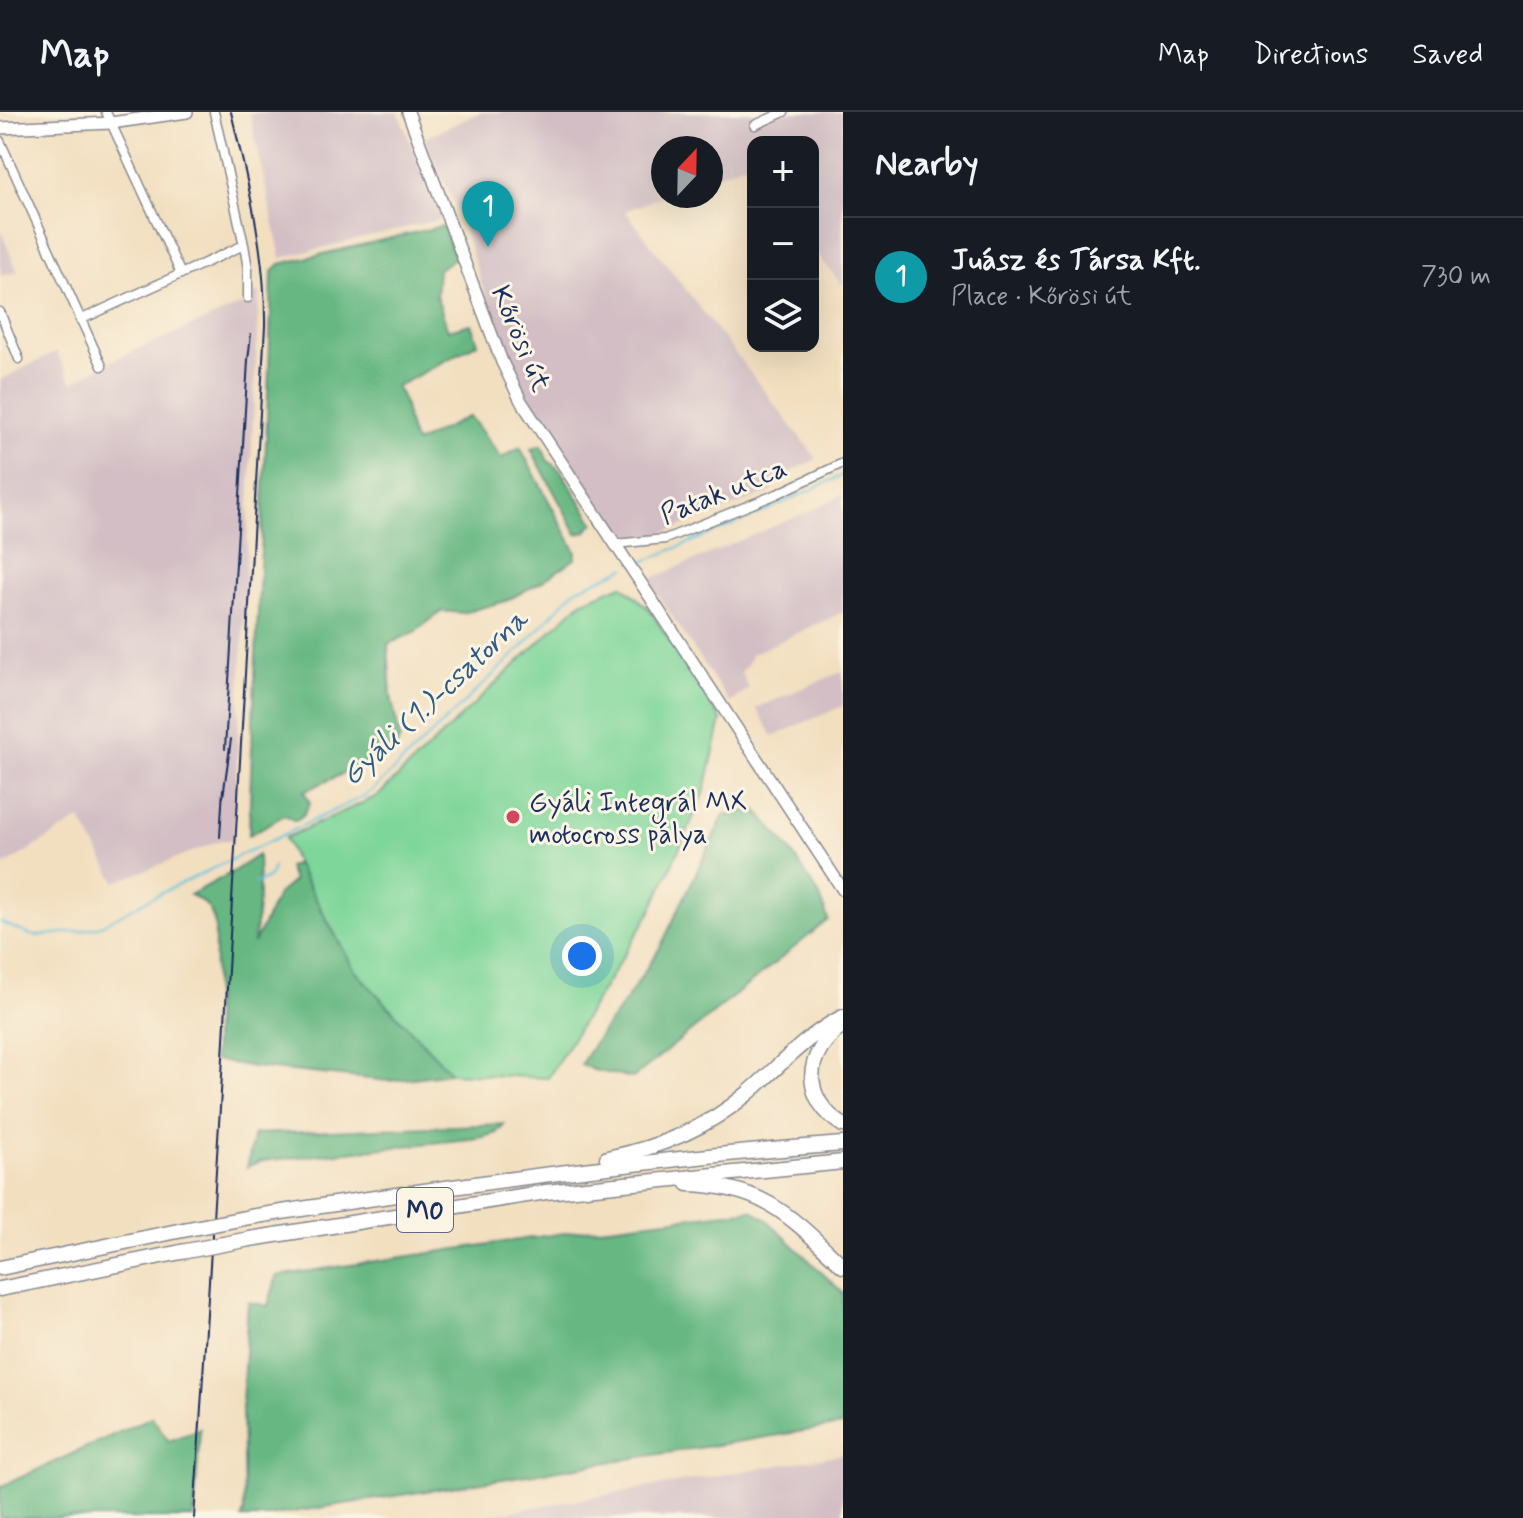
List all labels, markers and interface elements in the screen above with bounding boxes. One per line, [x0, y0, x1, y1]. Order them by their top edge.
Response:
text: Map [40, 31, 110, 80]
text: Map [1158, 37, 1209, 74]
text: Directions [1253, 37, 1368, 74]
text: Saved [1412, 37, 1483, 74]
north arrow [651, 136, 723, 208]
map controls [747, 136, 819, 352]
button: + [747, 136, 819, 208]
text: Nearby [875, 142, 979, 187]
pin: 1 [462, 181, 514, 247]
button: − [747, 208, 819, 280]
text: Juász és Társa Kft. [951, 241, 1200, 280]
text: 1 [895, 260, 907, 294]
text: 730 m [1421, 260, 1491, 294]
street label: Kőrösi út [481, 280, 559, 398]
button: layers [747, 280, 819, 352]
text: Place · Kőrösi út [951, 280, 1132, 314]
street label: Patak utca [655, 450, 793, 534]
water label: Gyáli (1.)-csatorna [333, 601, 538, 795]
place label: Gyáli Integrál MX motocross pálya [529, 785, 748, 854]
marker: Gyáli Integrál MX motocross pálya [504, 808, 522, 826]
your location [562, 936, 602, 976]
road number: M0 [397, 1188, 453, 1232]

